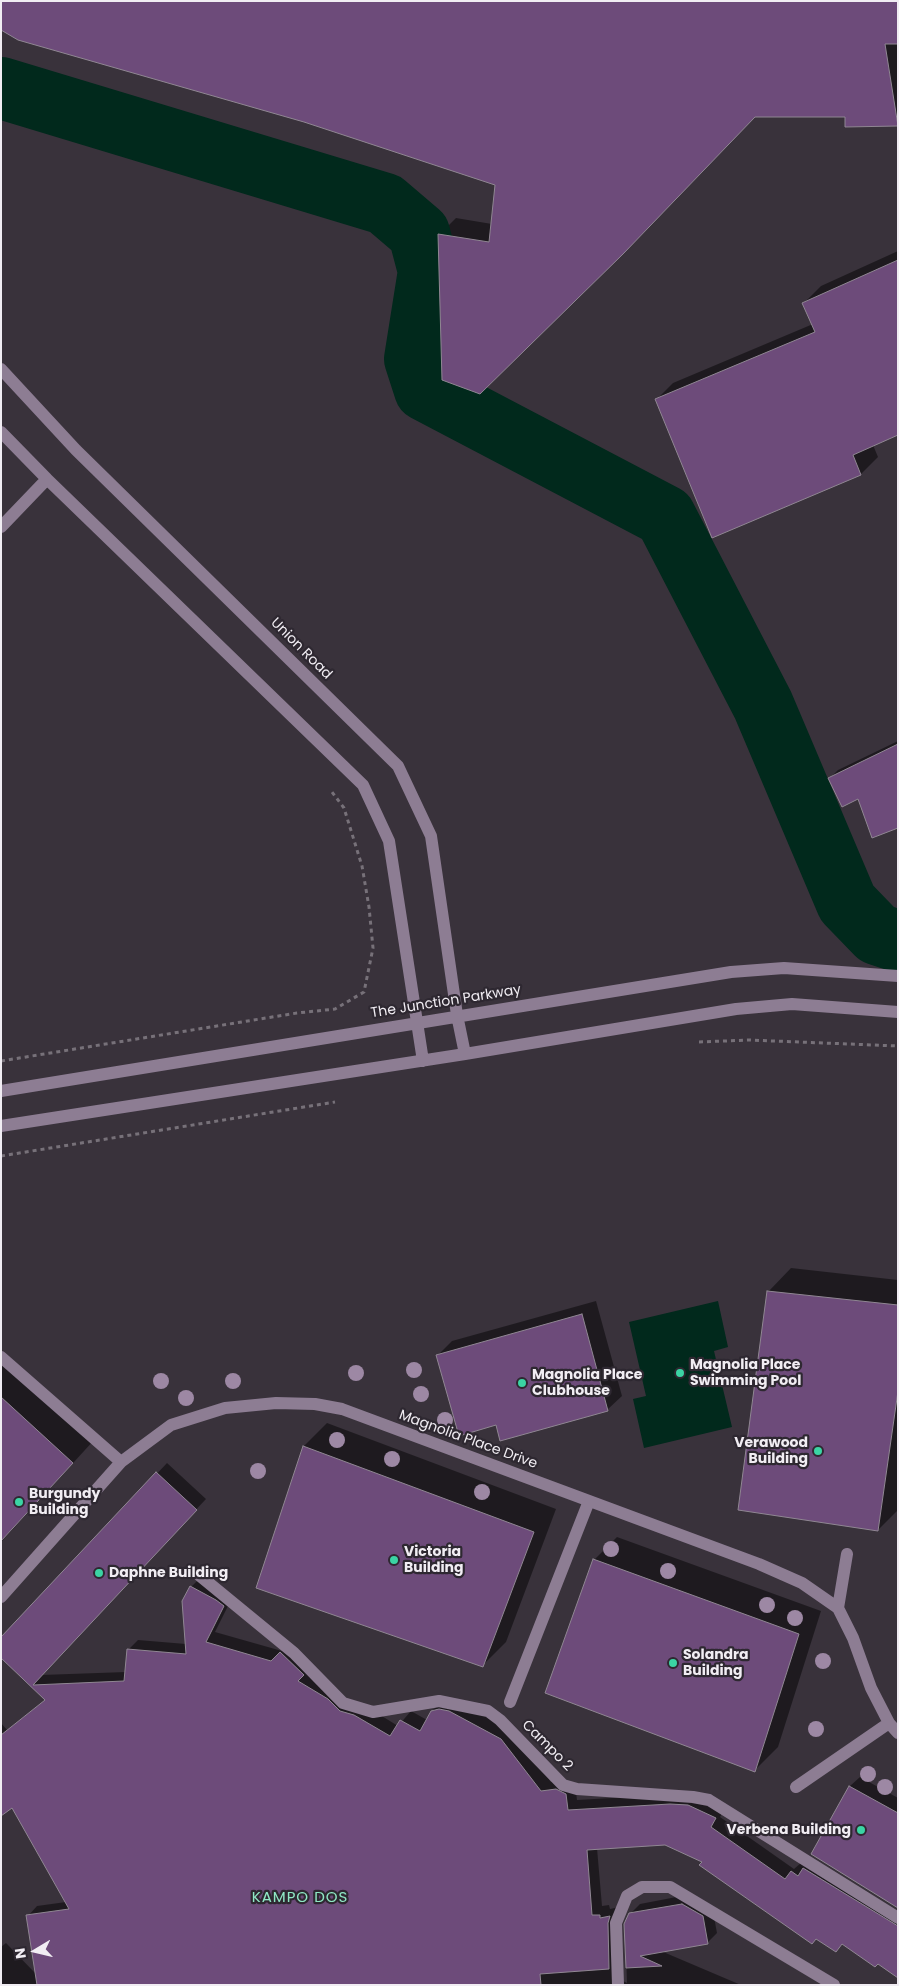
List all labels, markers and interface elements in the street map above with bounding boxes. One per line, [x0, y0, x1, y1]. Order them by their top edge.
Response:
street label: Union Road [267, 615, 335, 683]
street label: The Junction Parkway [370, 982, 522, 1022]
place label: Magnolia Place Swimming Pool [690, 1357, 801, 1390]
place label: Magnolia Place Clubhouse [532, 1367, 642, 1400]
marker: Magnolia Place Swimming Pool [674, 1367, 686, 1379]
marker: Magnolia Place Clubhouse [516, 1377, 528, 1389]
street label: Magnolia Place Drive [397, 1407, 539, 1473]
place label: Verawood Building [734, 1435, 808, 1468]
marker: Verawood Building [812, 1445, 824, 1457]
place label: Burgundy Building [29, 1486, 100, 1518]
marker: Burgundy Building [13, 1496, 25, 1508]
place label: Victoria Building [404, 1544, 463, 1576]
marker: Victoria Building [388, 1554, 400, 1566]
place label: Daphne Building [109, 1565, 228, 1581]
marker: Daphne Building [93, 1567, 105, 1579]
place label: Solandra Building [683, 1647, 749, 1680]
marker: Solandra Building [667, 1657, 679, 1669]
street label: Campo 2 [518, 1717, 576, 1775]
place label: Verbena Building [727, 1822, 851, 1838]
marker: Verbena Building [855, 1824, 867, 1836]
district label: KAMPO DOS [251, 1889, 349, 1907]
north arrow [10, 1926, 60, 1976]
text: N [9, 1947, 31, 1960]

